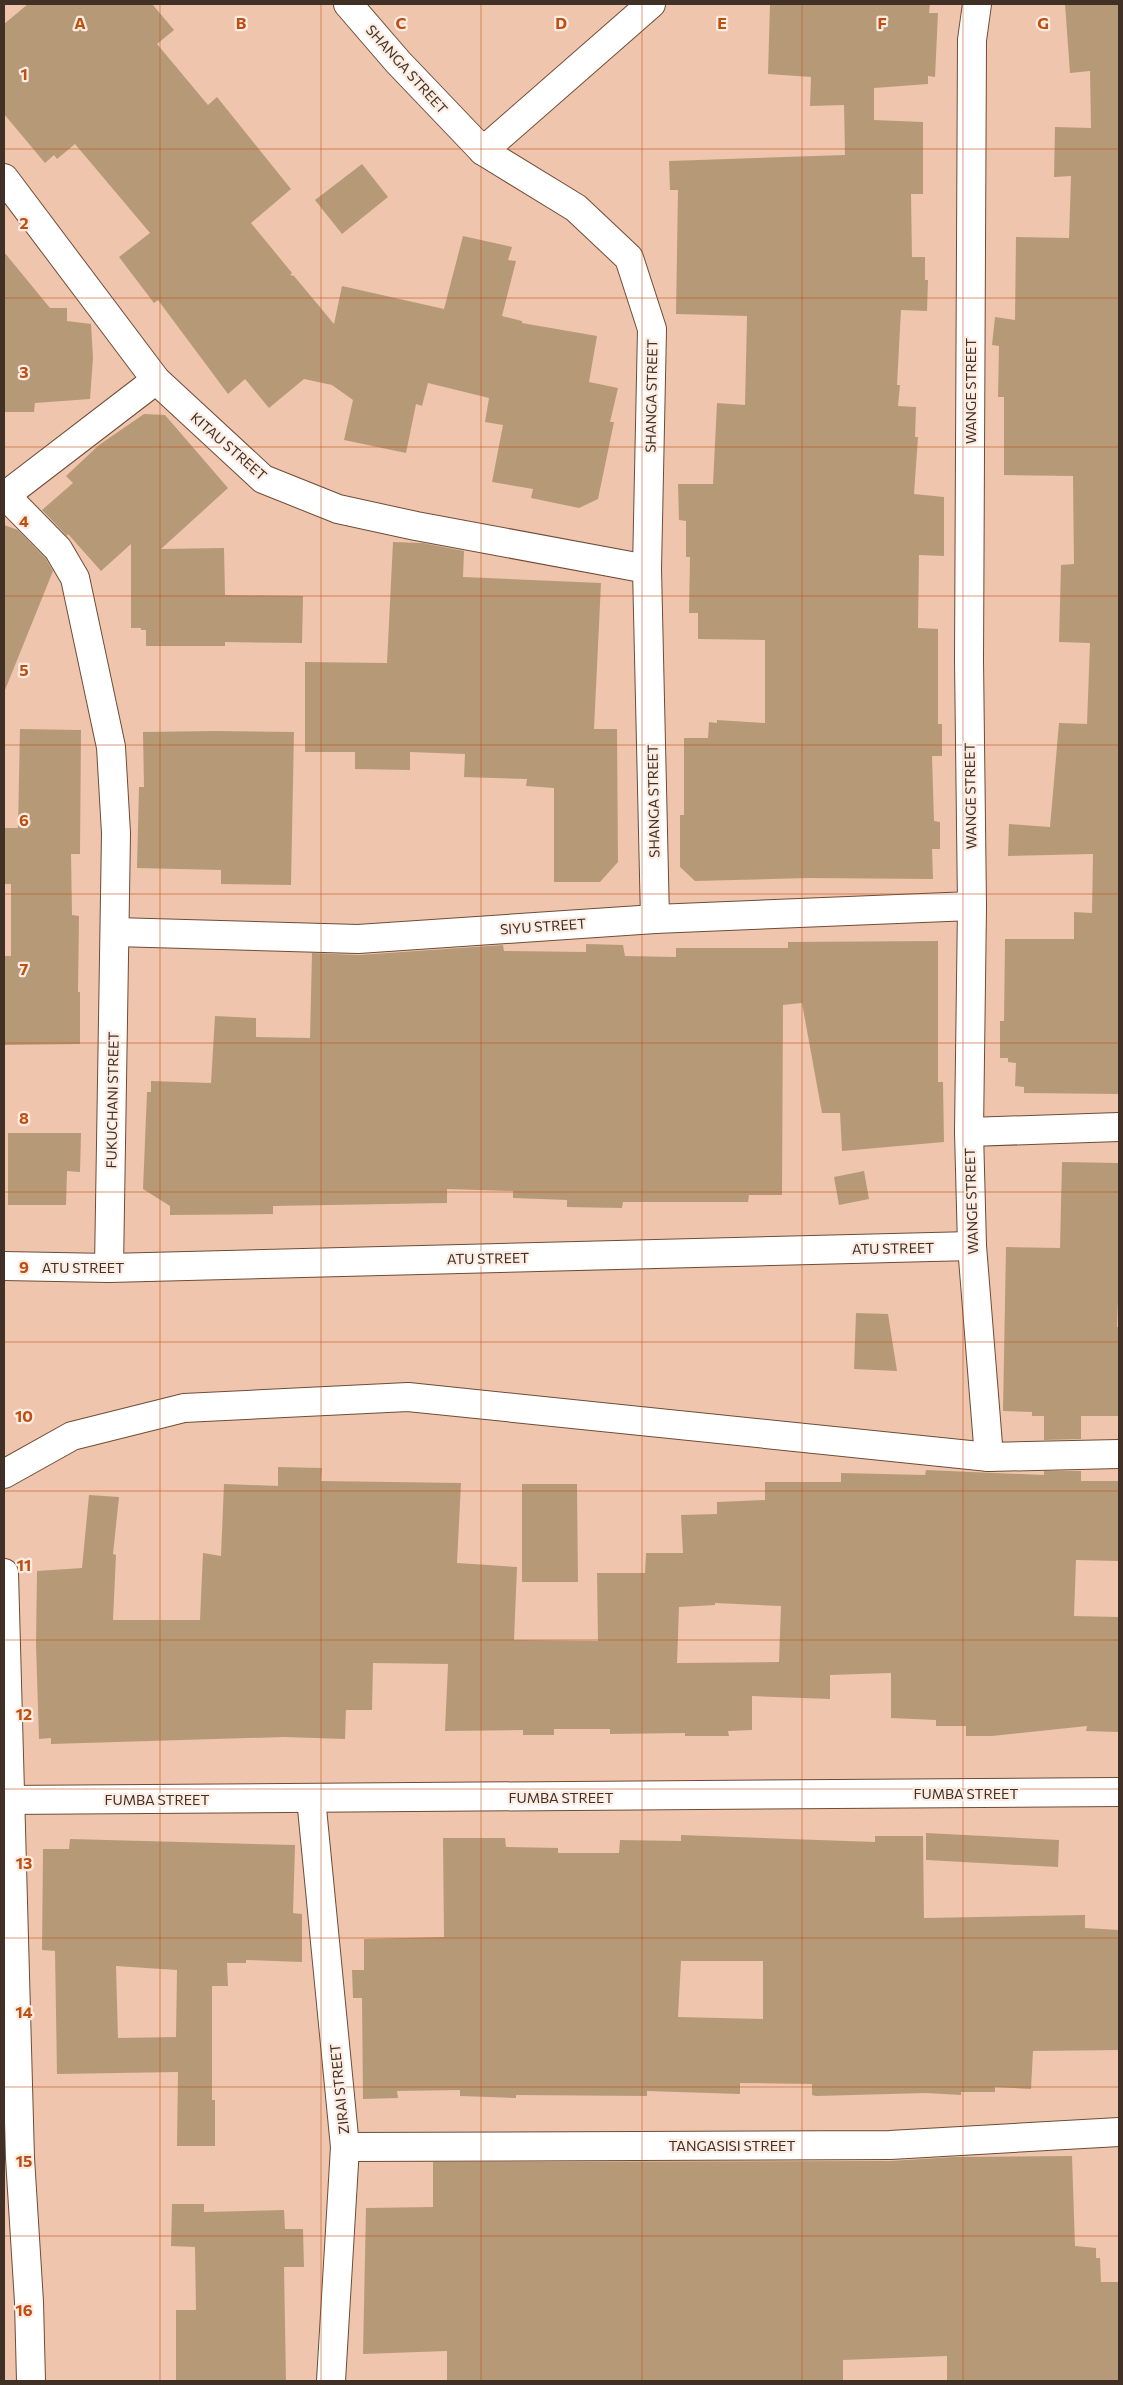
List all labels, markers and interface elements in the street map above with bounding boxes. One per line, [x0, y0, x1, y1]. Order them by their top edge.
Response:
text: A [74, 13, 86, 32]
text: B [236, 13, 247, 32]
text: C [396, 13, 407, 32]
text: D [555, 13, 567, 32]
text: E [717, 13, 727, 32]
text: F [877, 13, 887, 32]
text: G [1037, 13, 1049, 32]
street label: SHANGA STREET [363, 21, 451, 117]
text: 1 [20, 64, 28, 83]
text: 2 [19, 213, 29, 232]
street label: WANGE STREET [962, 338, 979, 444]
street label: SHANGA STREET [642, 339, 660, 453]
text: 3 [19, 362, 29, 381]
street label: KITAU STREET [188, 408, 271, 484]
text: 4 [19, 511, 29, 530]
text: 5 [19, 660, 29, 679]
street label: WANGE STREET [961, 742, 979, 849]
street label: SHANGA STREET [644, 744, 662, 858]
text: 6 [19, 810, 29, 829]
street label: SIYU STREET [499, 915, 587, 937]
text: 7 [20, 959, 29, 978]
street label: FUKUCHANI STREET [102, 1031, 122, 1169]
text: 8 [19, 1108, 29, 1127]
street label: WANGE STREET [961, 1147, 981, 1255]
street label: ATU STREET [852, 1239, 934, 1257]
street label: ATU STREET [447, 1249, 529, 1267]
text: 9 [19, 1257, 29, 1276]
street label: ATU STREET [42, 1259, 124, 1276]
text: 10 [15, 1406, 33, 1425]
text: 11 [17, 1555, 31, 1574]
text: 12 [16, 1704, 32, 1723]
street label: FUMBA STREET [914, 1785, 1018, 1802]
street label: FUMBA STREET [509, 1789, 613, 1806]
street label: FUMBA STREET [105, 1791, 209, 1808]
text: 13 [16, 1853, 32, 1872]
text: 14 [15, 2002, 33, 2021]
street label: ZIRAI STREET [326, 2043, 352, 2135]
street label: TANGASISI STREET [669, 2137, 795, 2154]
text: 15 [16, 2151, 32, 2170]
text: 16 [15, 2300, 33, 2319]

